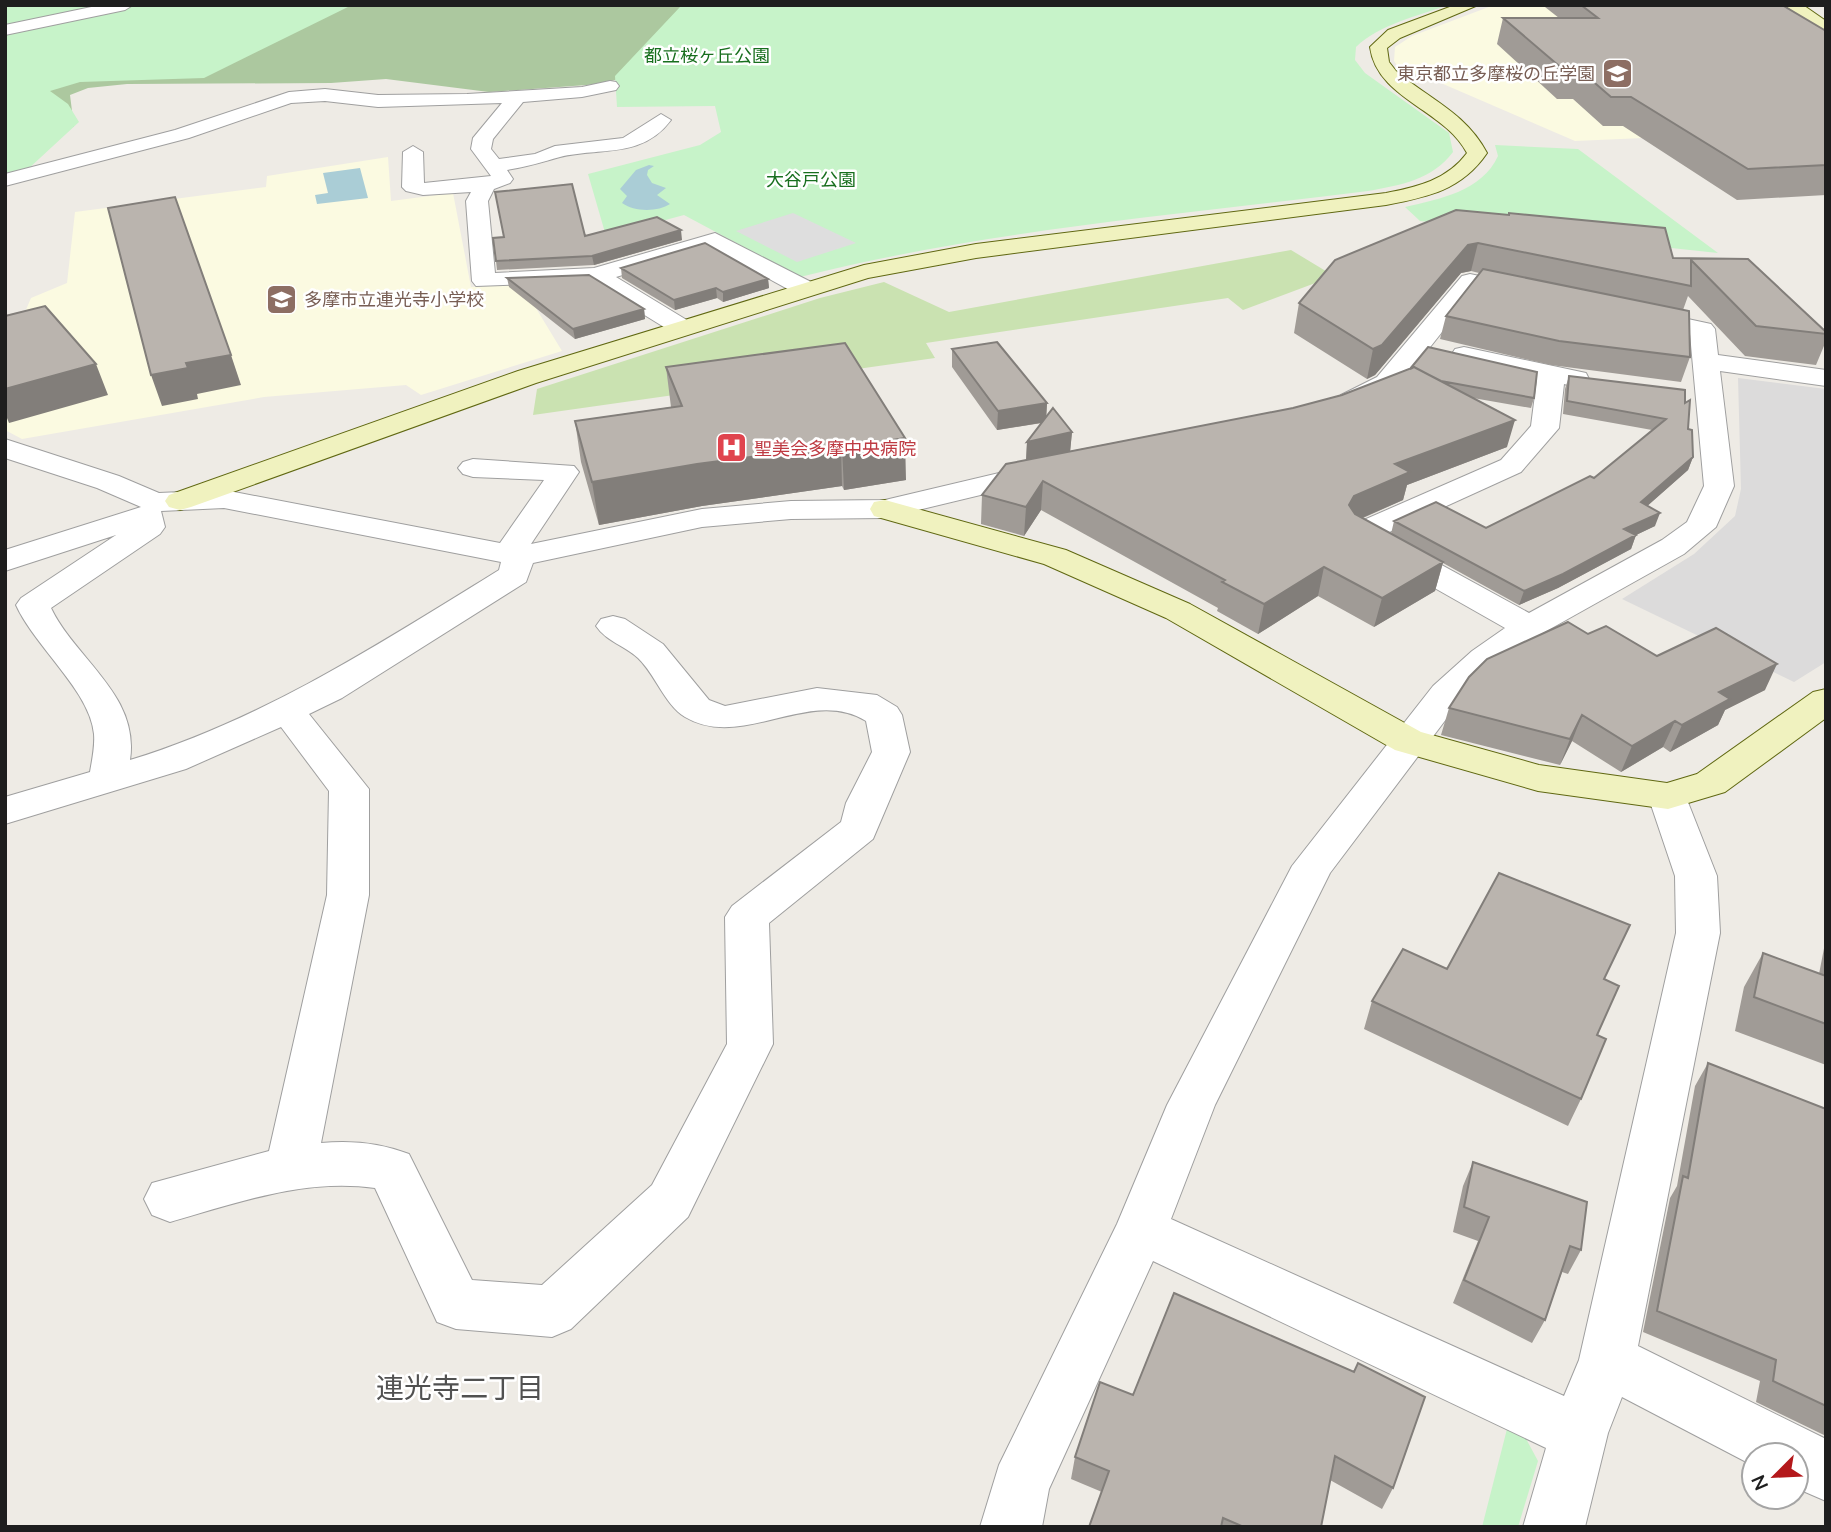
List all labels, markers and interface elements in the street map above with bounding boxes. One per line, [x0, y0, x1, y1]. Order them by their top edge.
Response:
park label: 都立桜ヶ丘公園 [644, 44, 770, 67]
school or university icon: 東京都立多摩桜の丘学園 [1601, 56, 1635, 90]
place label: 東京都立多摩桜の丘学園 [1397, 62, 1595, 85]
park label: 大谷戸公園 [766, 168, 856, 191]
school or university icon: 多摩市立連光寺小学校 [264, 282, 298, 316]
place label: 多摩市立連光寺小学校 [304, 288, 484, 311]
hospital icon: 聖美会多摩中央病院 [714, 431, 748, 465]
place label: 聖美会多摩中央病院 [754, 437, 916, 460]
district label: 連光寺二丁目 [376, 1370, 544, 1405]
north arrow [1740, 1441, 1810, 1511]
text: N [1746, 1471, 1773, 1494]

